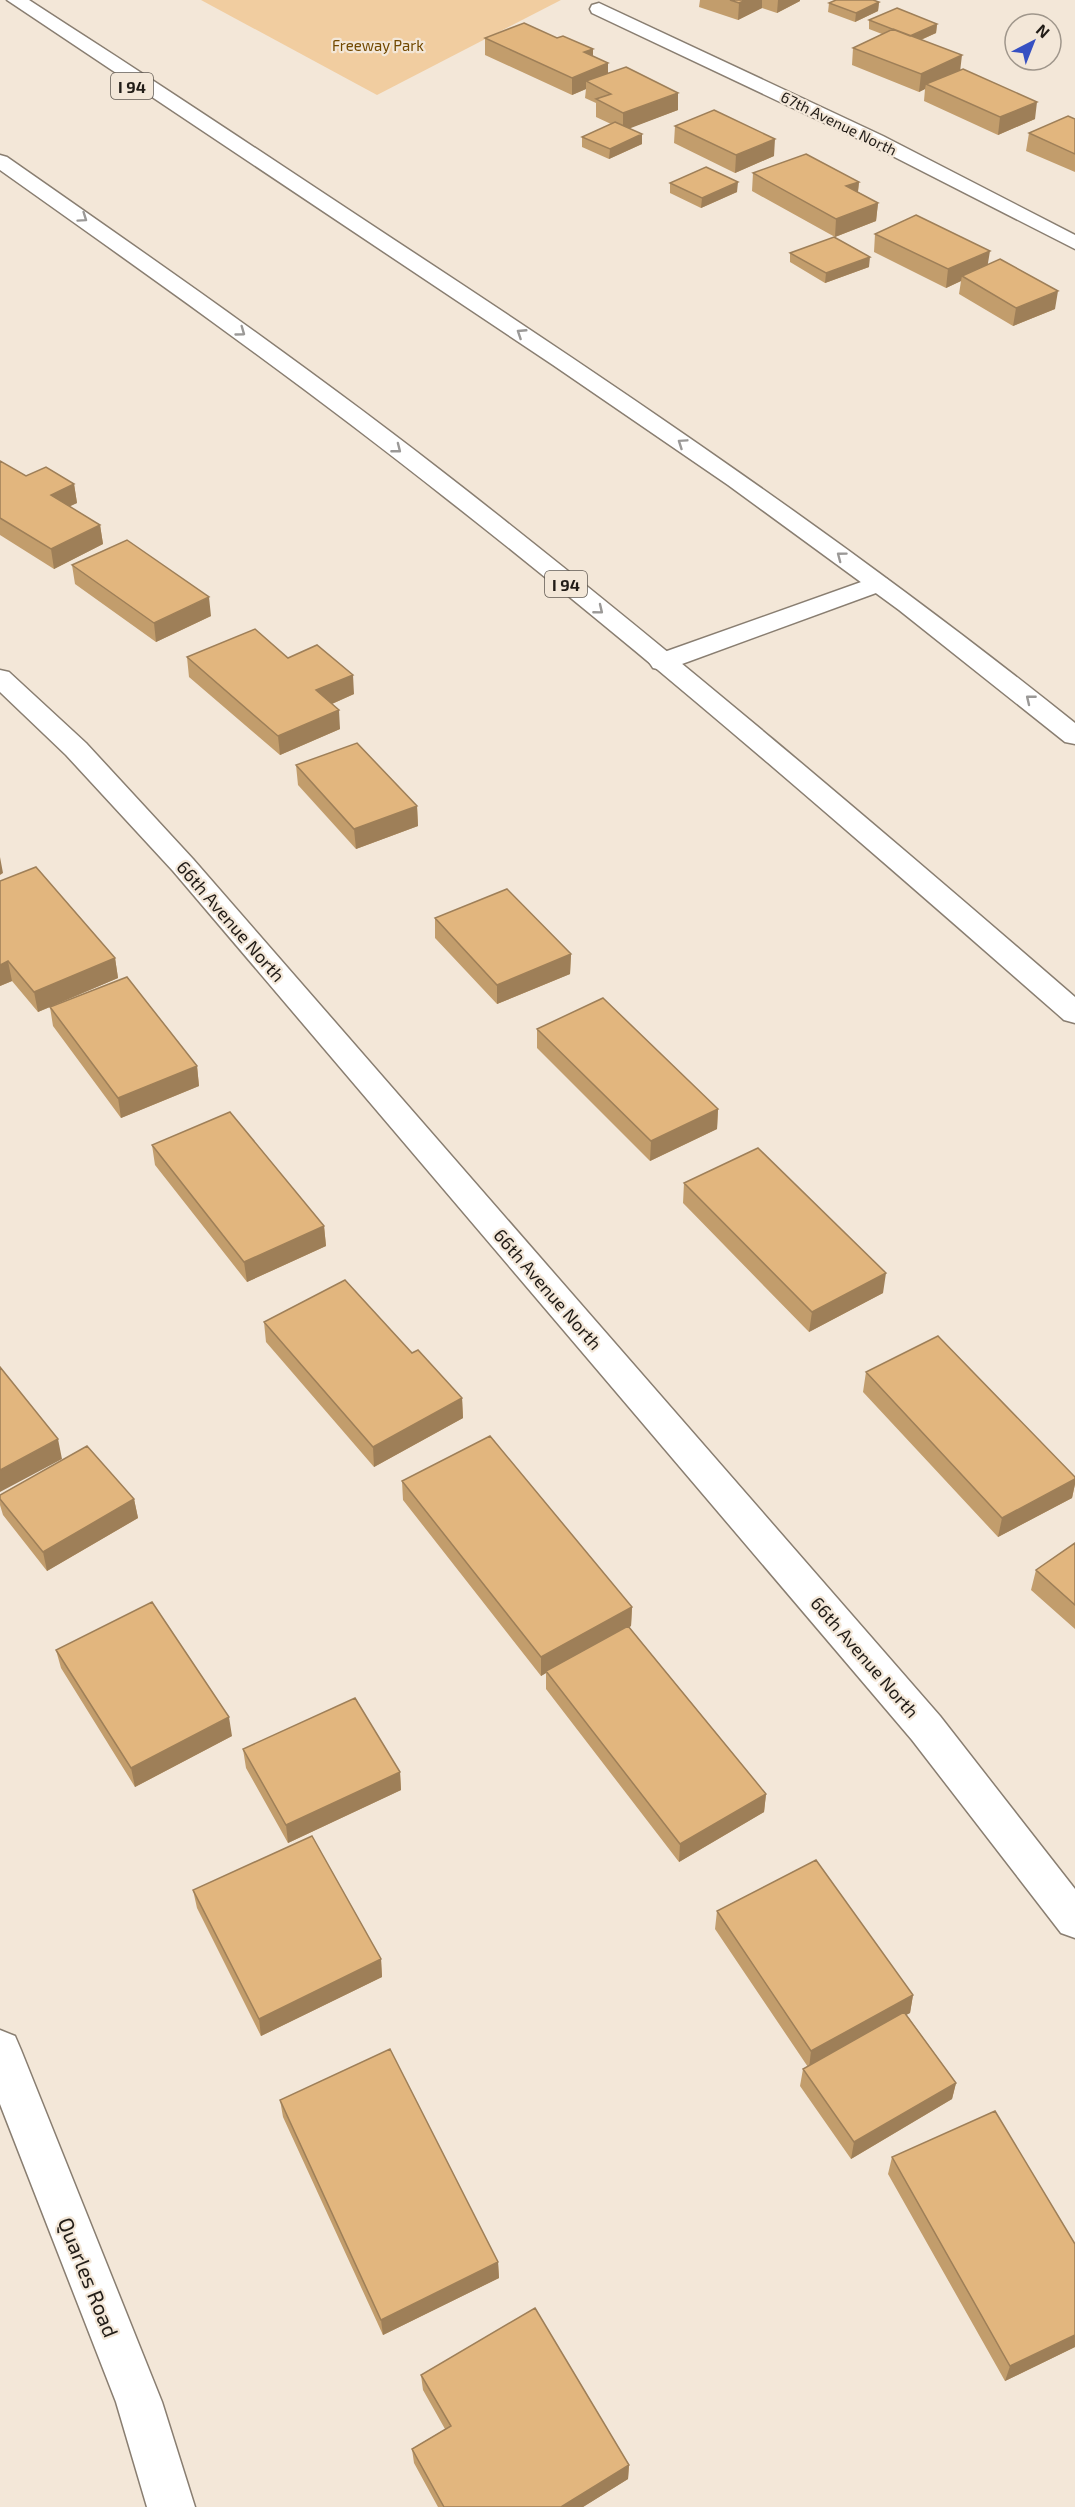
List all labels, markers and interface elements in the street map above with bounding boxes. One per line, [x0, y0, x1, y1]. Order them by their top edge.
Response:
north arrow [1003, 12, 1063, 72]
text: N [1033, 20, 1054, 41]
park label: Freeway Park [332, 36, 424, 54]
road number: I 94 [111, 73, 153, 99]
street label: 67th Avenue North [778, 87, 900, 159]
one-way arrow [76, 211, 87, 222]
one-way arrow [235, 325, 246, 336]
one-way arrow [517, 328, 527, 340]
one-way arrow [677, 439, 688, 450]
one-way arrow [390, 442, 401, 453]
one-way arrow [836, 552, 847, 563]
road number: I 94 [545, 571, 587, 597]
one-way arrow [592, 603, 603, 614]
one-way arrow [1026, 695, 1037, 706]
street label: 66th Avenue North [172, 856, 290, 986]
street label: 66th Avenue North [489, 1224, 607, 1354]
street label: 66th Avenue North [806, 1592, 924, 1722]
street label: Quarles Road [53, 2213, 124, 2341]

